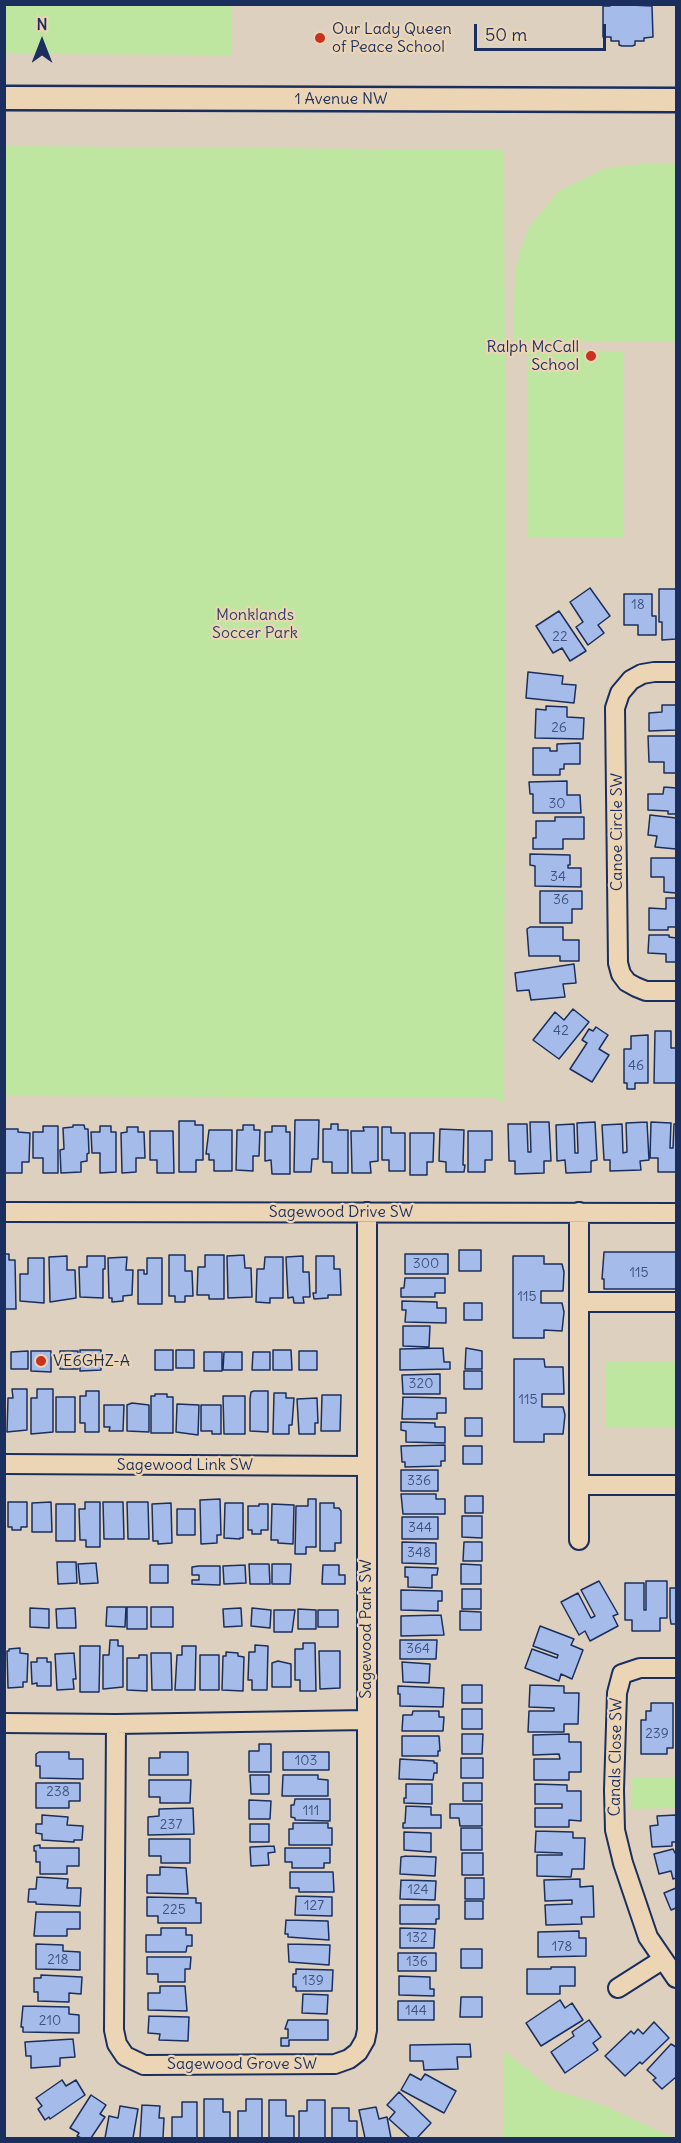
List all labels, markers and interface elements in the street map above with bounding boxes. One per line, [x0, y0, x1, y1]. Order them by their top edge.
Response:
north arrow [12, 12, 72, 72]
scale bar [477, 12, 609, 50]
text: N [36, 14, 48, 34]
place label: Our Lady Queen of Peace School [332, 19, 452, 57]
text: 50 m [485, 23, 527, 46]
marker: Our Lady Queen of Peace School [313, 31, 327, 45]
street label: 1 Avenue NW [294, 89, 388, 109]
place label: Ralph McCall School [487, 337, 579, 375]
marker: Ralph McCall School [584, 349, 598, 363]
house number: 18 [631, 597, 645, 613]
park label: Monklands Soccer Park [212, 605, 298, 643]
house number: 22 [552, 629, 568, 645]
house number: 26 [551, 720, 567, 736]
street label: Canoe Circle SW [607, 773, 627, 891]
house number: 30 [548, 796, 566, 812]
house number: 34 [550, 869, 566, 885]
house number: 36 [553, 892, 569, 908]
house number: 42 [553, 1023, 569, 1039]
house number: 46 [628, 1058, 644, 1074]
street label: Sagewood Drive SW [269, 1202, 413, 1222]
house number: 300 [413, 1256, 439, 1272]
house number: 115 [629, 1265, 649, 1281]
house number: 115 [517, 1289, 537, 1305]
place label: VE6GHZ-A [53, 1351, 130, 1371]
marker: VE6GHZ-A [34, 1354, 48, 1368]
house number: 320 [409, 1376, 433, 1392]
house number: 115 [518, 1392, 538, 1408]
street label: Sagewood Link SW [117, 1455, 253, 1475]
house number: 336 [407, 1473, 431, 1489]
house number: 344 [408, 1520, 432, 1536]
house number: 348 [407, 1545, 431, 1561]
street label: Sagewood Park SW [356, 1559, 376, 1699]
house number: 364 [406, 1641, 430, 1657]
street label: Canals Close SW [605, 1697, 627, 1817]
house number: 239 [645, 1726, 669, 1742]
house number: 103 [295, 1753, 317, 1769]
house number: 238 [46, 1784, 70, 1800]
house number: 111 [303, 1803, 319, 1819]
house number: 237 [160, 1817, 182, 1833]
house number: 124 [407, 1882, 429, 1898]
house number: 127 [304, 1898, 324, 1914]
house number: 225 [162, 1902, 186, 1918]
house number: 132 [406, 1930, 428, 1946]
house number: 178 [552, 1939, 572, 1955]
house number: 218 [47, 1952, 69, 1968]
house number: 136 [406, 1954, 428, 1970]
house number: 139 [302, 1973, 324, 1989]
house number: 144 [405, 2003, 427, 2019]
house number: 210 [39, 2013, 61, 2029]
street label: Sagewood Grove SW [167, 2054, 317, 2074]

